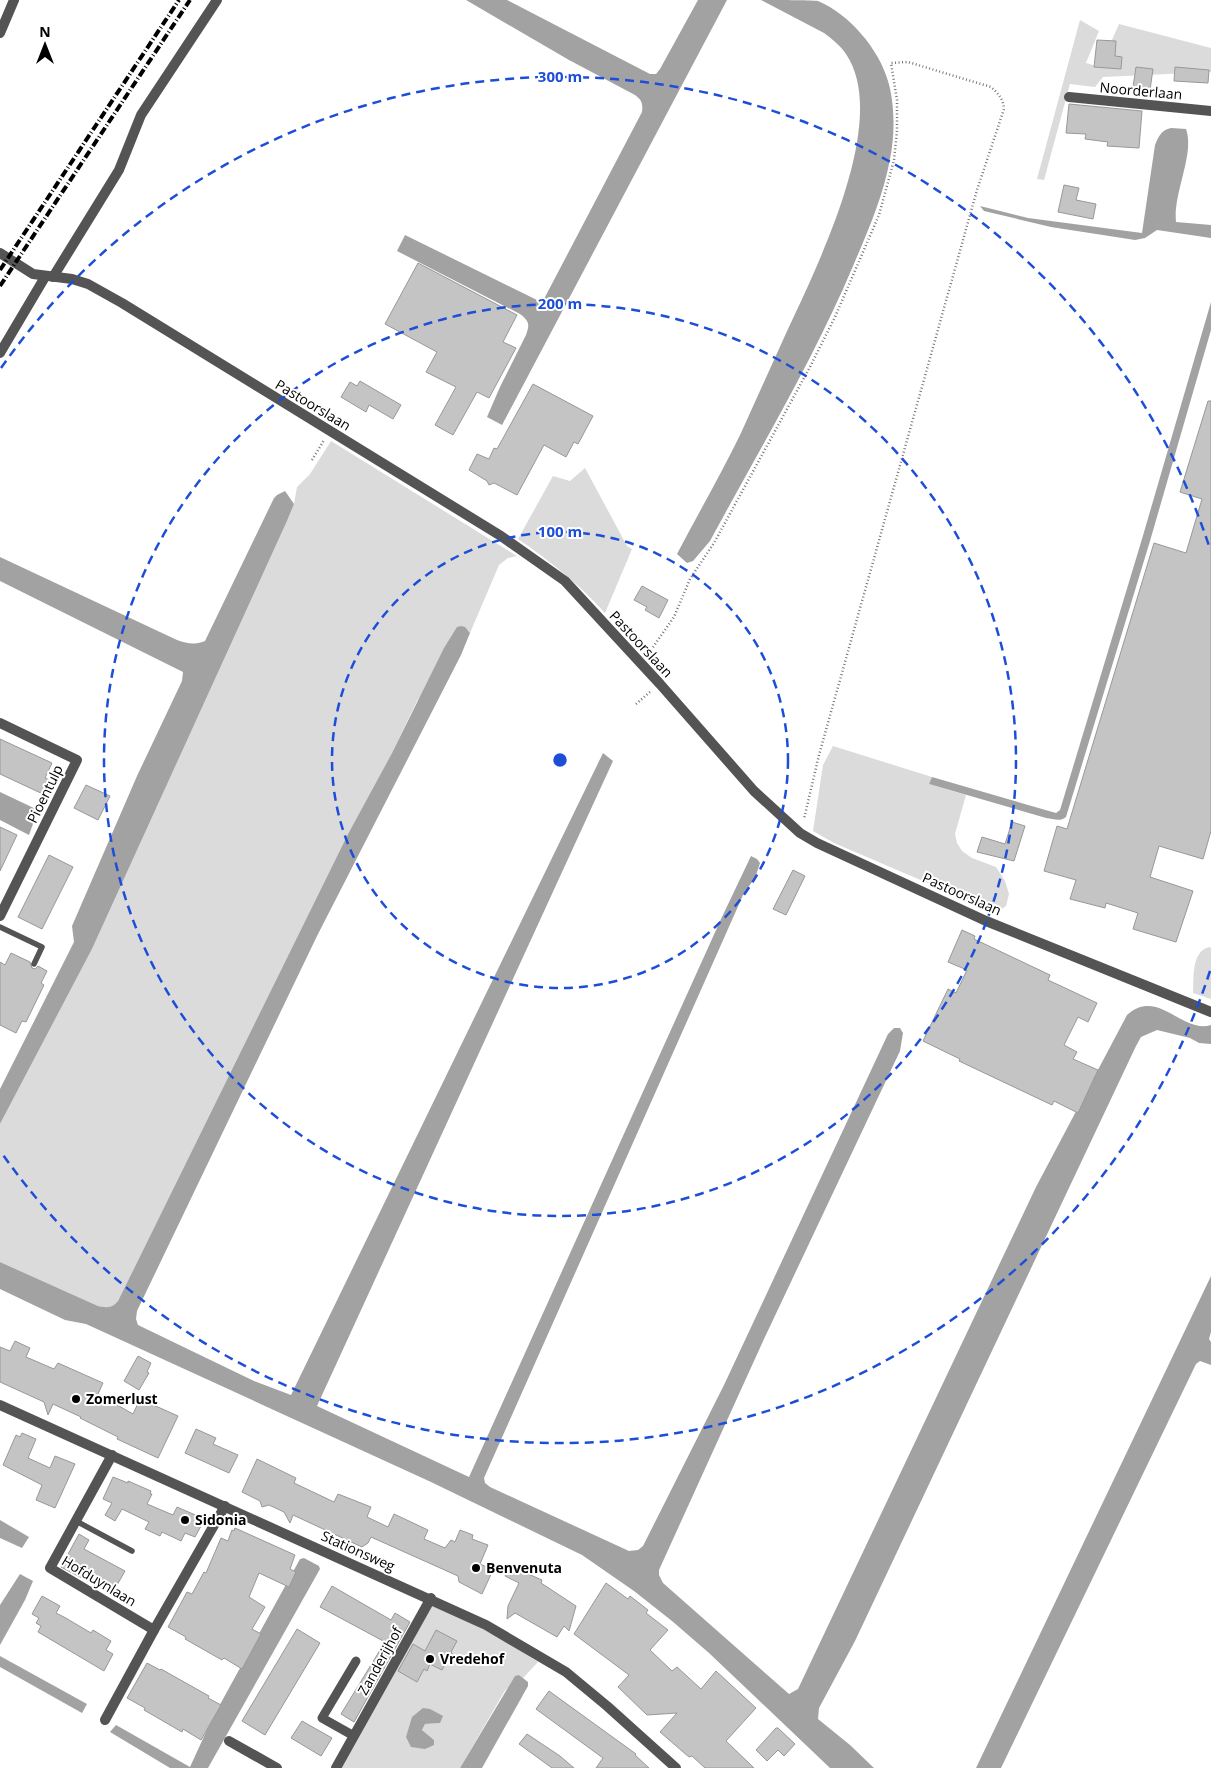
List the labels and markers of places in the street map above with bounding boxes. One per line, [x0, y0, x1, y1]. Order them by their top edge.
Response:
centre of rings [551, 751, 569, 769]
place label: Zomerlust [86, 1389, 158, 1408]
marker: Zomerlust [70, 1393, 82, 1405]
place label: Sidonia [195, 1510, 246, 1529]
marker: Sidonia [179, 1514, 191, 1526]
place label: Benvenuta [486, 1558, 562, 1577]
marker: Benvenuta [470, 1562, 482, 1574]
place label: Vredehof [440, 1649, 506, 1668]
marker: Vredehof [424, 1653, 436, 1665]

